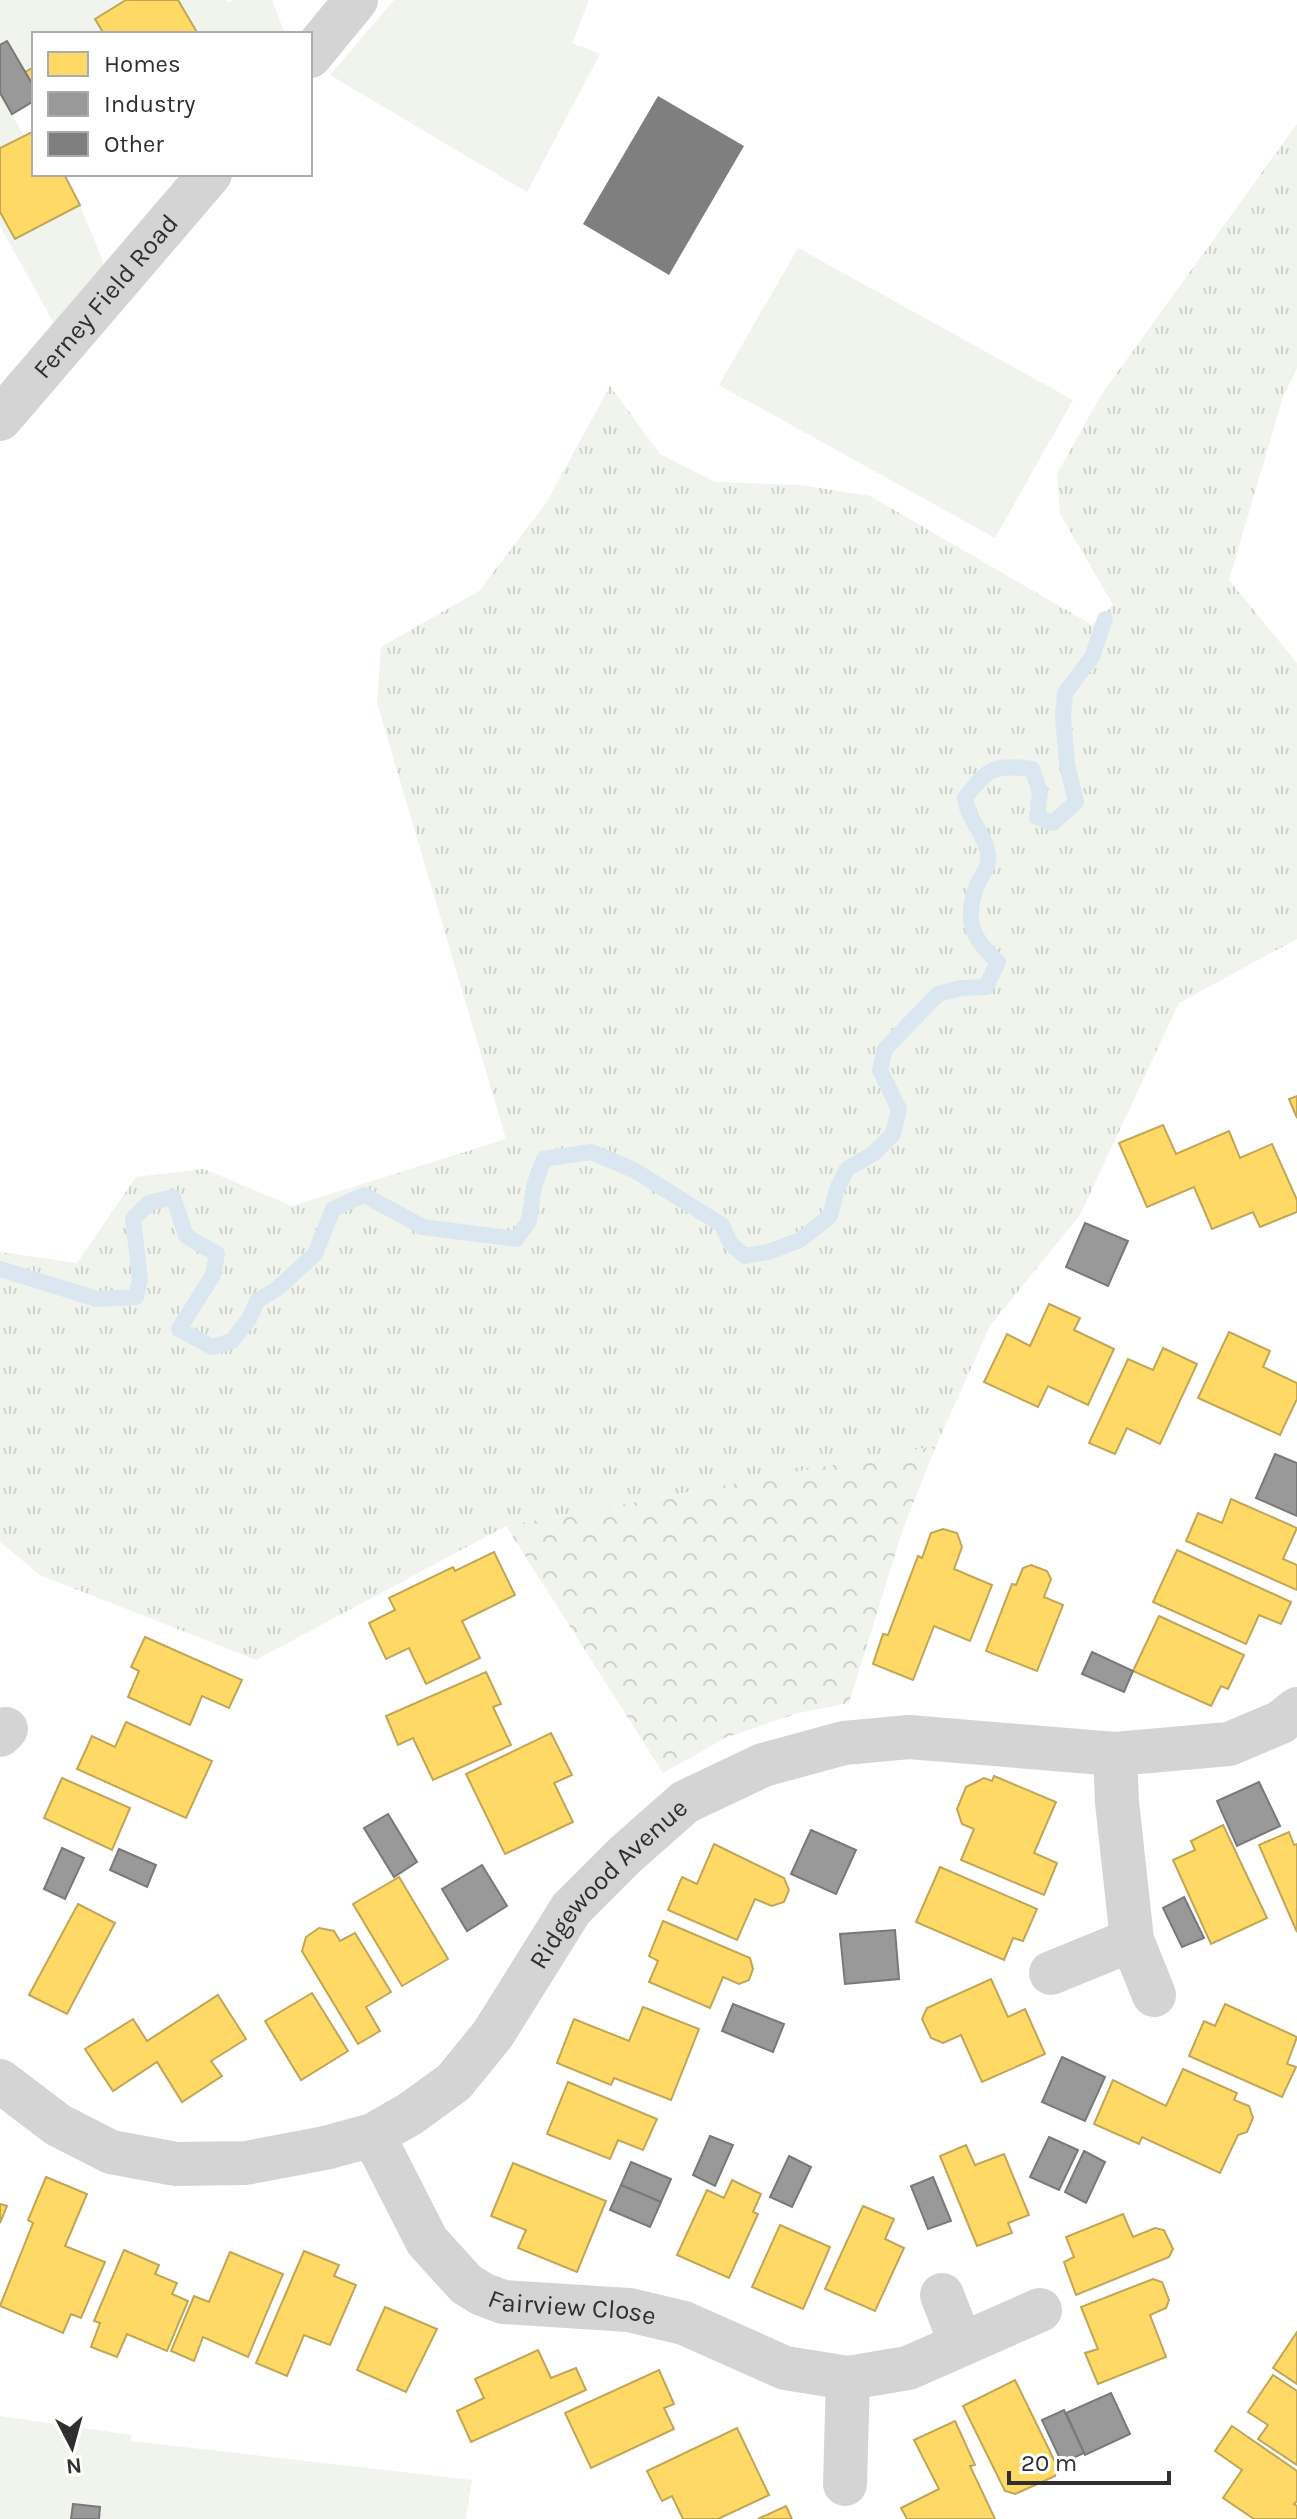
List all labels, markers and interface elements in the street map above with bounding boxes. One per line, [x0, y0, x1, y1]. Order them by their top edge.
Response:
legend [32, 32, 312, 176]
text: Homes [104, 50, 181, 78]
text: Industry [104, 90, 195, 118]
text: Other [104, 130, 164, 158]
street label: Ferney Field Road [26, 208, 184, 384]
street label: Ridgewood Avenue [522, 1792, 694, 1974]
street label: Fairview Close [484, 2282, 659, 2331]
north arrow [32, 2407, 112, 2487]
scale bar [1009, 2435, 1169, 2485]
text: 20 m [1021, 2449, 1077, 2477]
text: N [65, 2452, 83, 2480]

